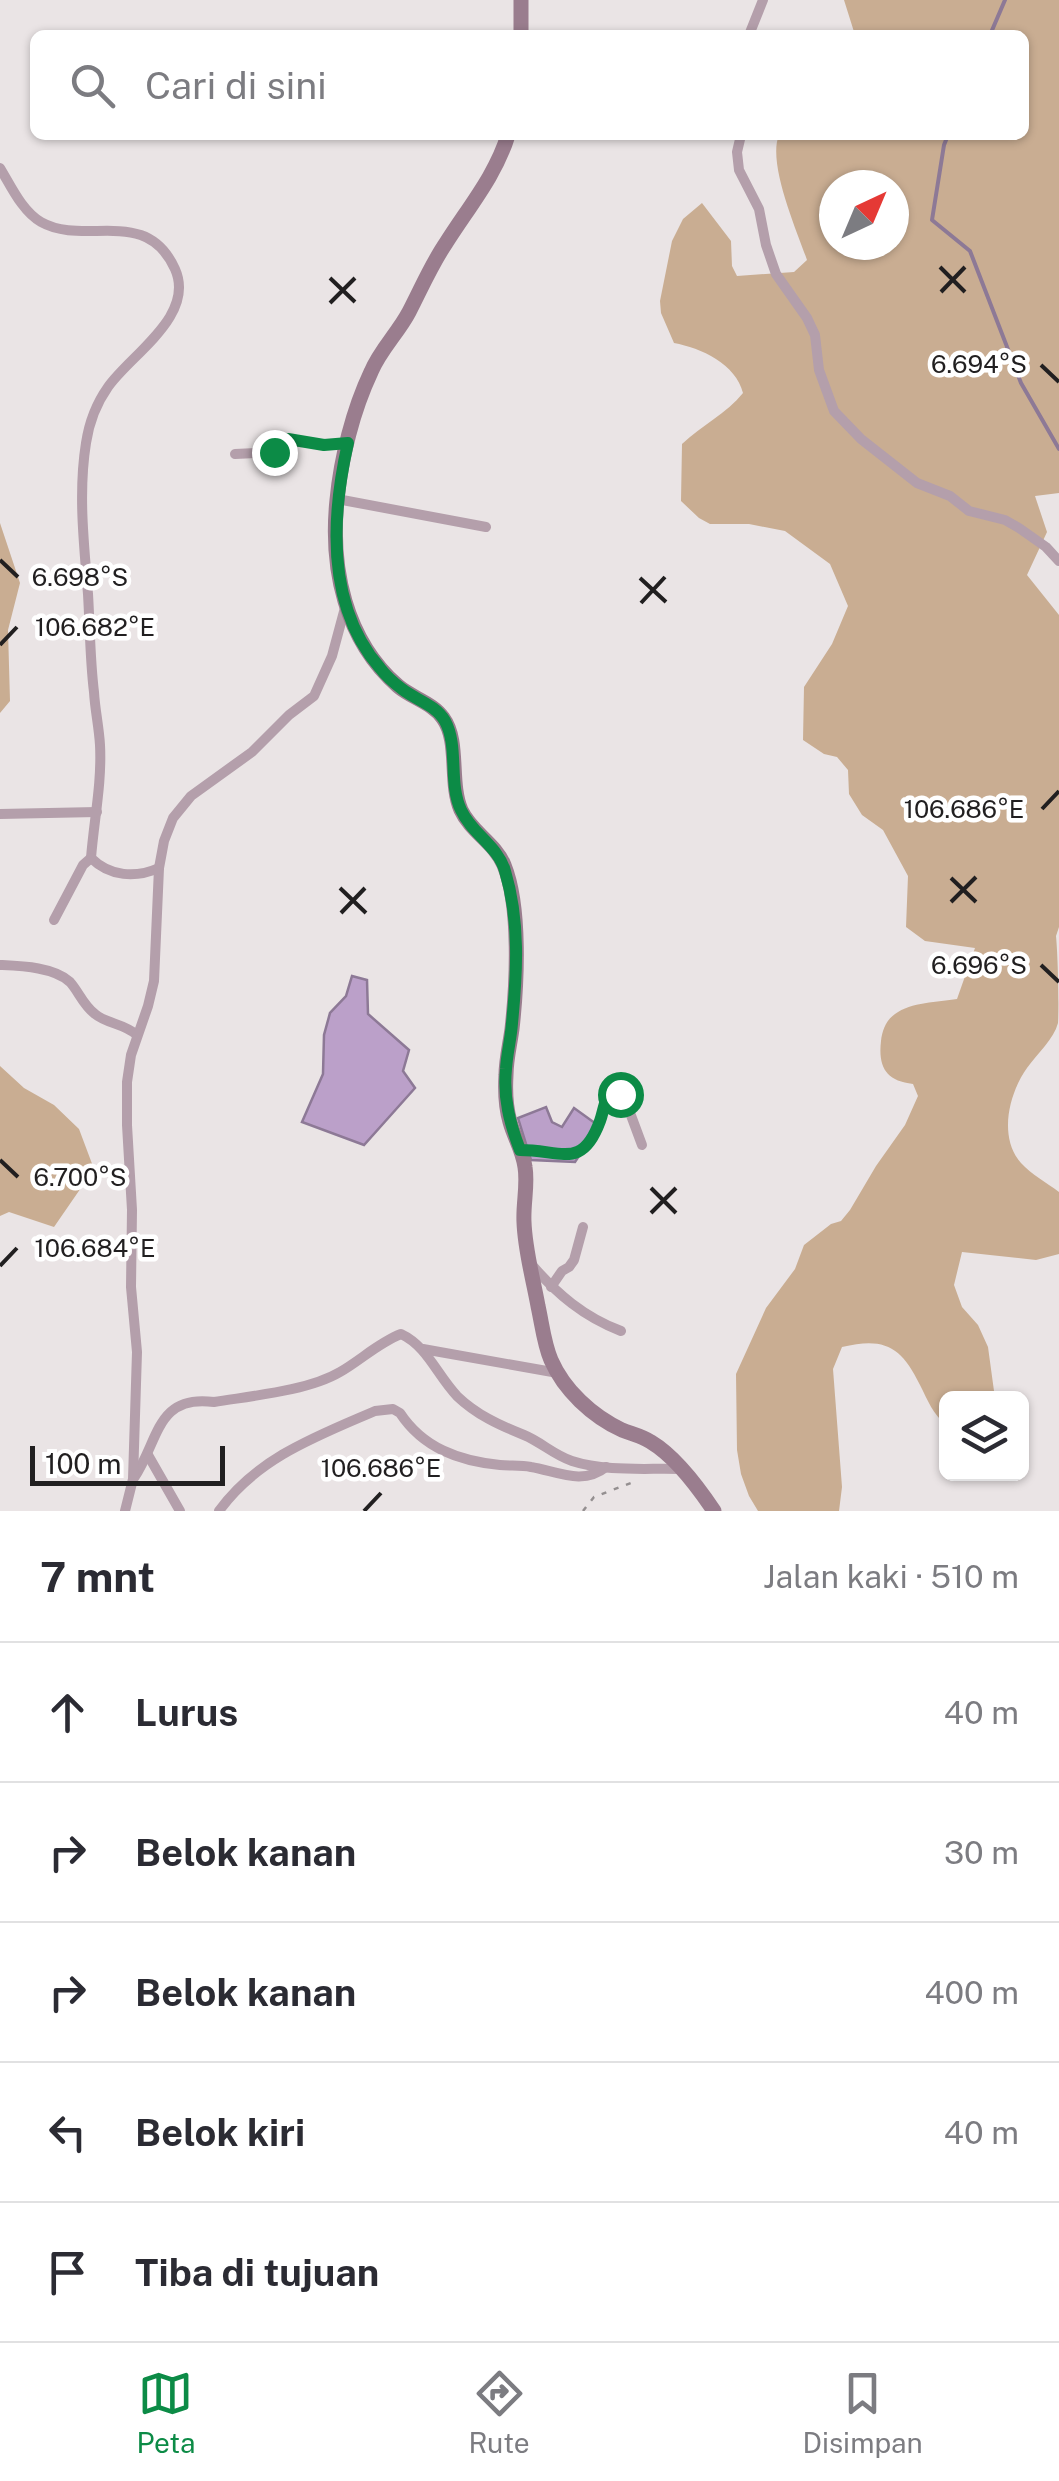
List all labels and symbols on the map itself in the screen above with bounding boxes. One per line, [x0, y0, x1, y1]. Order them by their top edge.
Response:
north arrow [819, 170, 909, 260]
text: 6.694°S [931, 349, 1027, 379]
route end [252, 430, 298, 476]
text: 6.698°S [32, 562, 128, 592]
text: 106.682°E [35, 612, 155, 642]
text: 106.686°E [904, 794, 1024, 824]
text: 6.696°S [931, 950, 1027, 980]
route start [598, 1072, 644, 1118]
text: 6.700°S [33, 1162, 127, 1192]
text: 106.684°E [35, 1233, 155, 1263]
scale bar [30, 1441, 225, 1486]
text: 106.686°E [321, 1453, 441, 1483]

